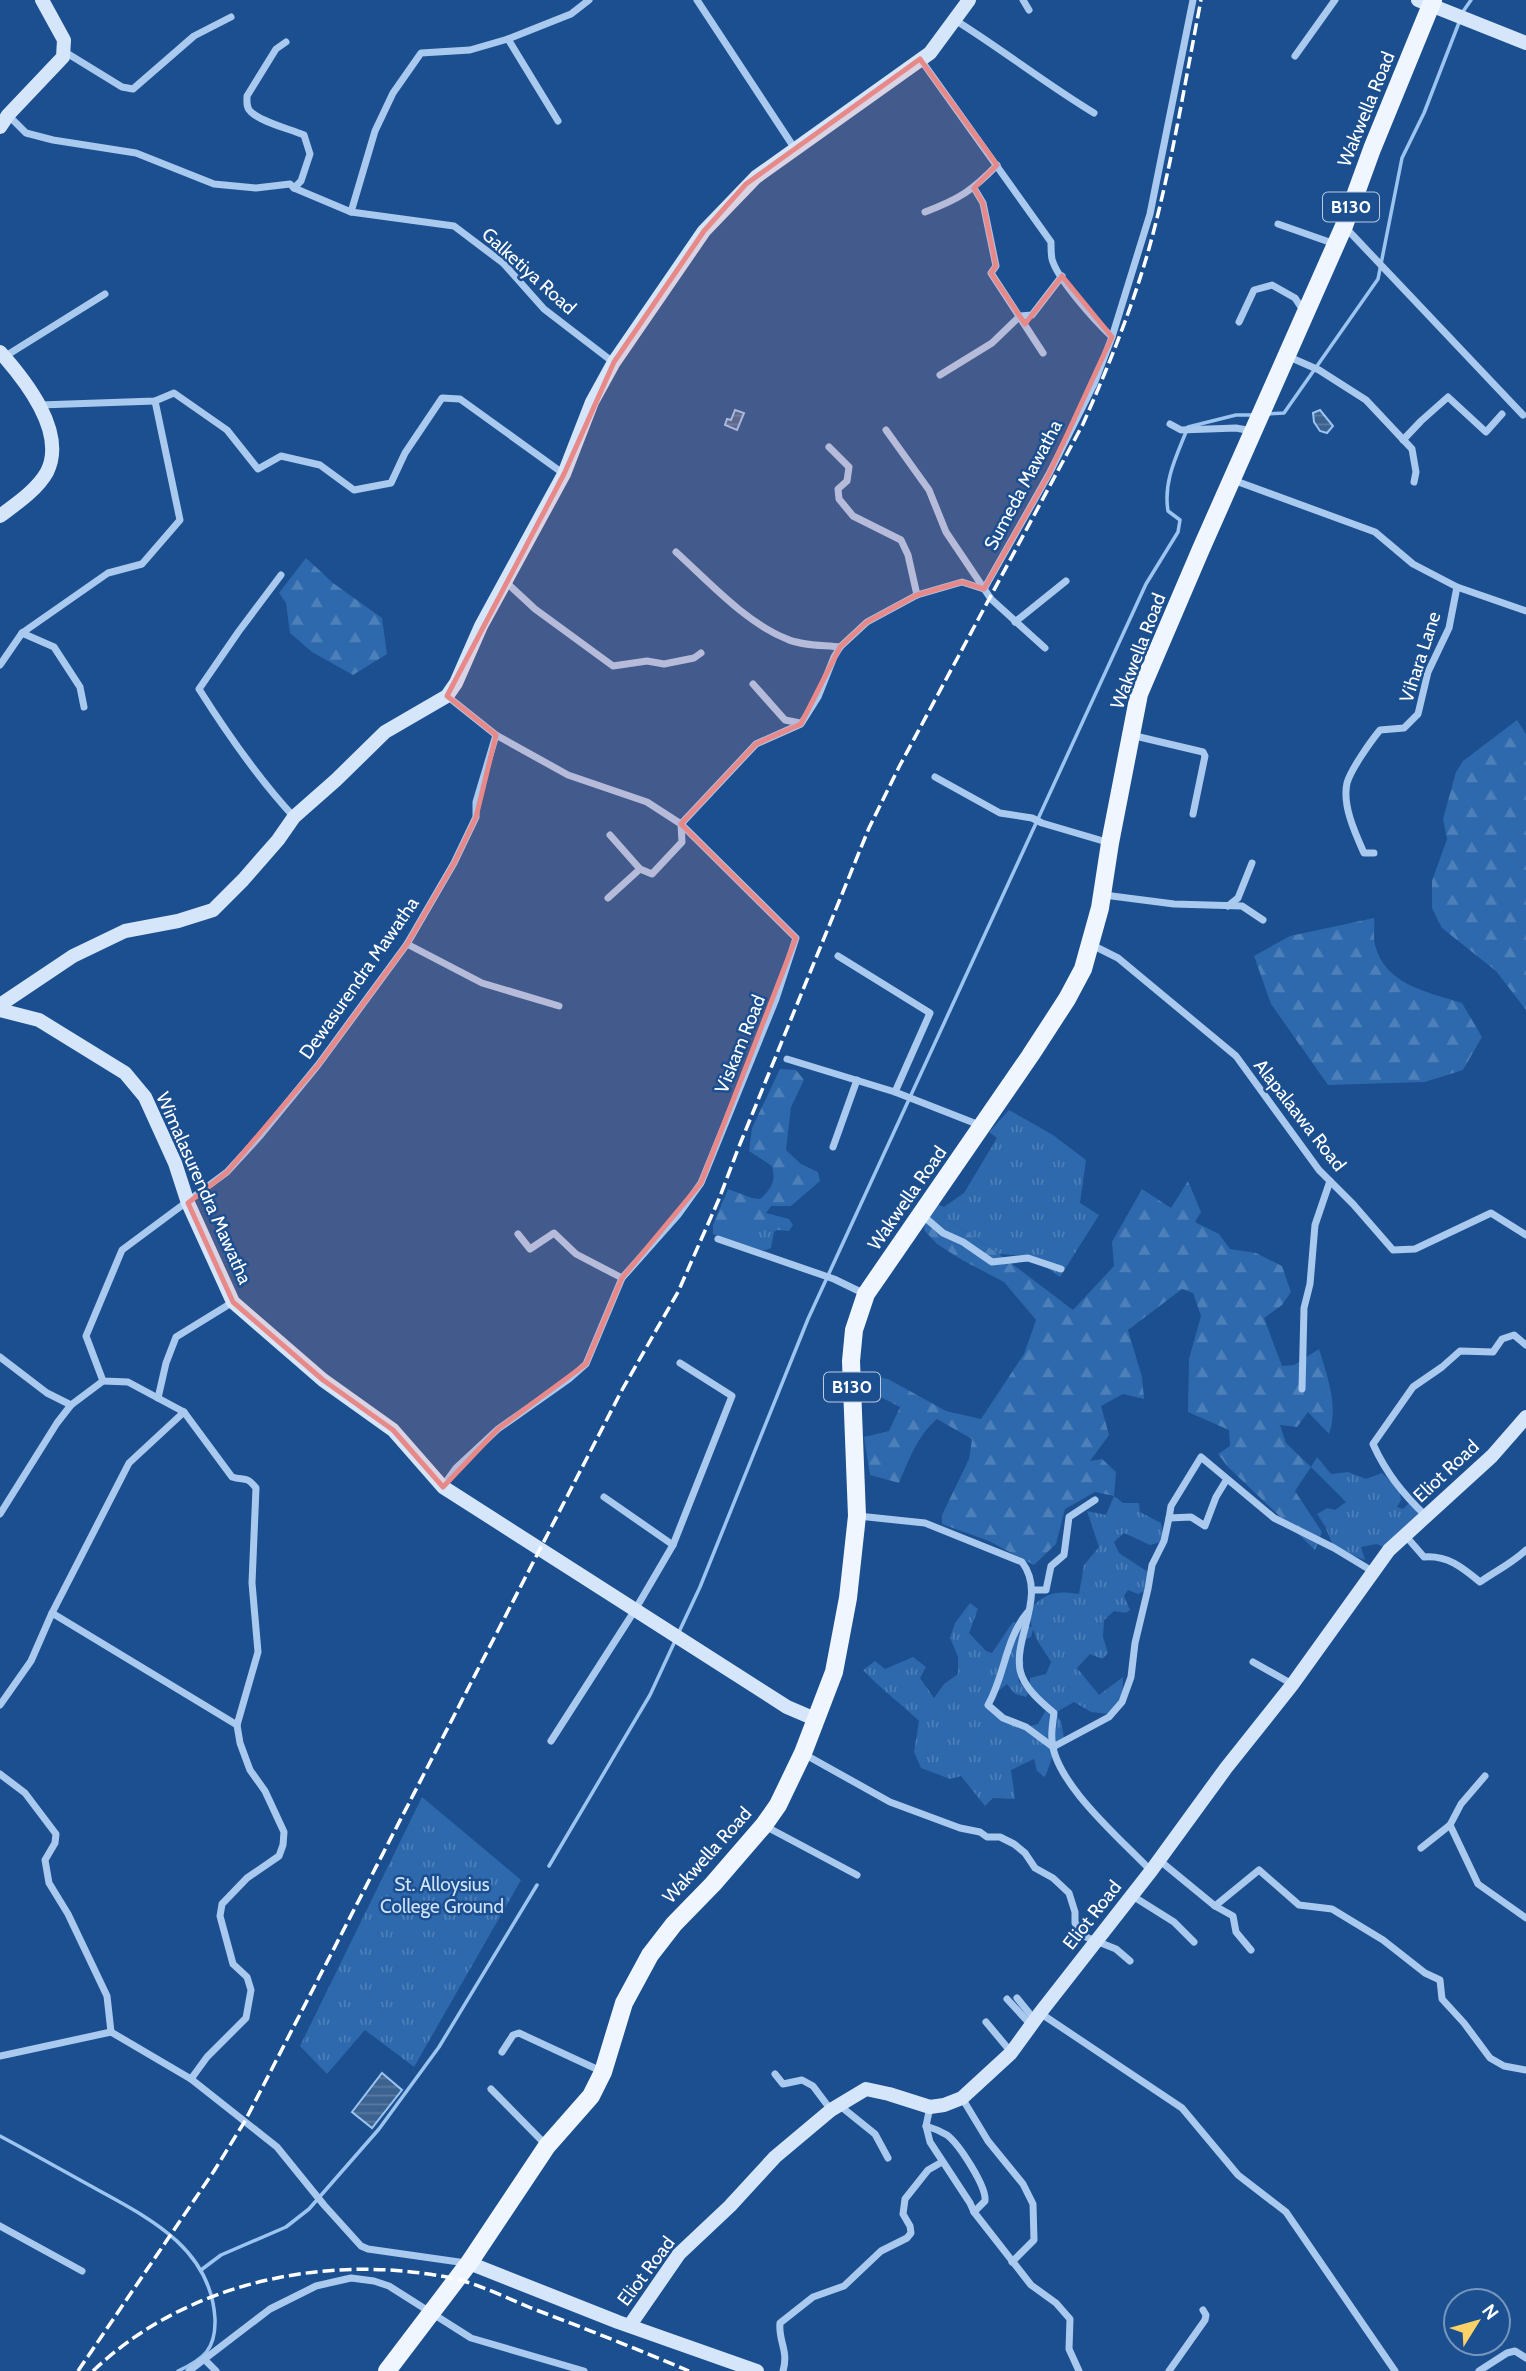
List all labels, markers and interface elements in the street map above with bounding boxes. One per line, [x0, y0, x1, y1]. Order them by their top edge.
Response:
street label: Wakwella Road [1333, 48, 1399, 170]
road number: B130 [1323, 192, 1379, 222]
street label: Galketiya Road [477, 223, 581, 319]
street label: Sumeda Mawatha [979, 416, 1067, 554]
street label: Wakwella Road [1105, 590, 1171, 712]
street label: Vihara Lane [1395, 608, 1446, 705]
street label: Dewasurendra Mawatha [294, 893, 424, 1063]
street label: Viskam Road [710, 991, 770, 1097]
street label: Alapalaawa Road [1249, 1054, 1351, 1176]
street label: Wimalasurendra Mawatha [151, 1088, 257, 1288]
street label: Wakwella Road [863, 1141, 951, 1255]
road number: B130 [824, 1372, 880, 1402]
street label: Eliot Road [1408, 1435, 1484, 1507]
street label: Wakwella Road [658, 1802, 756, 1908]
park label: St. Alloysius College Ground [380, 1873, 504, 1918]
street label: Eliot Road [1058, 1876, 1126, 1954]
street label: Eliot Road [612, 2232, 680, 2310]
north arrow [1442, 2287, 1512, 2357]
text: N [1477, 2300, 1503, 2324]

